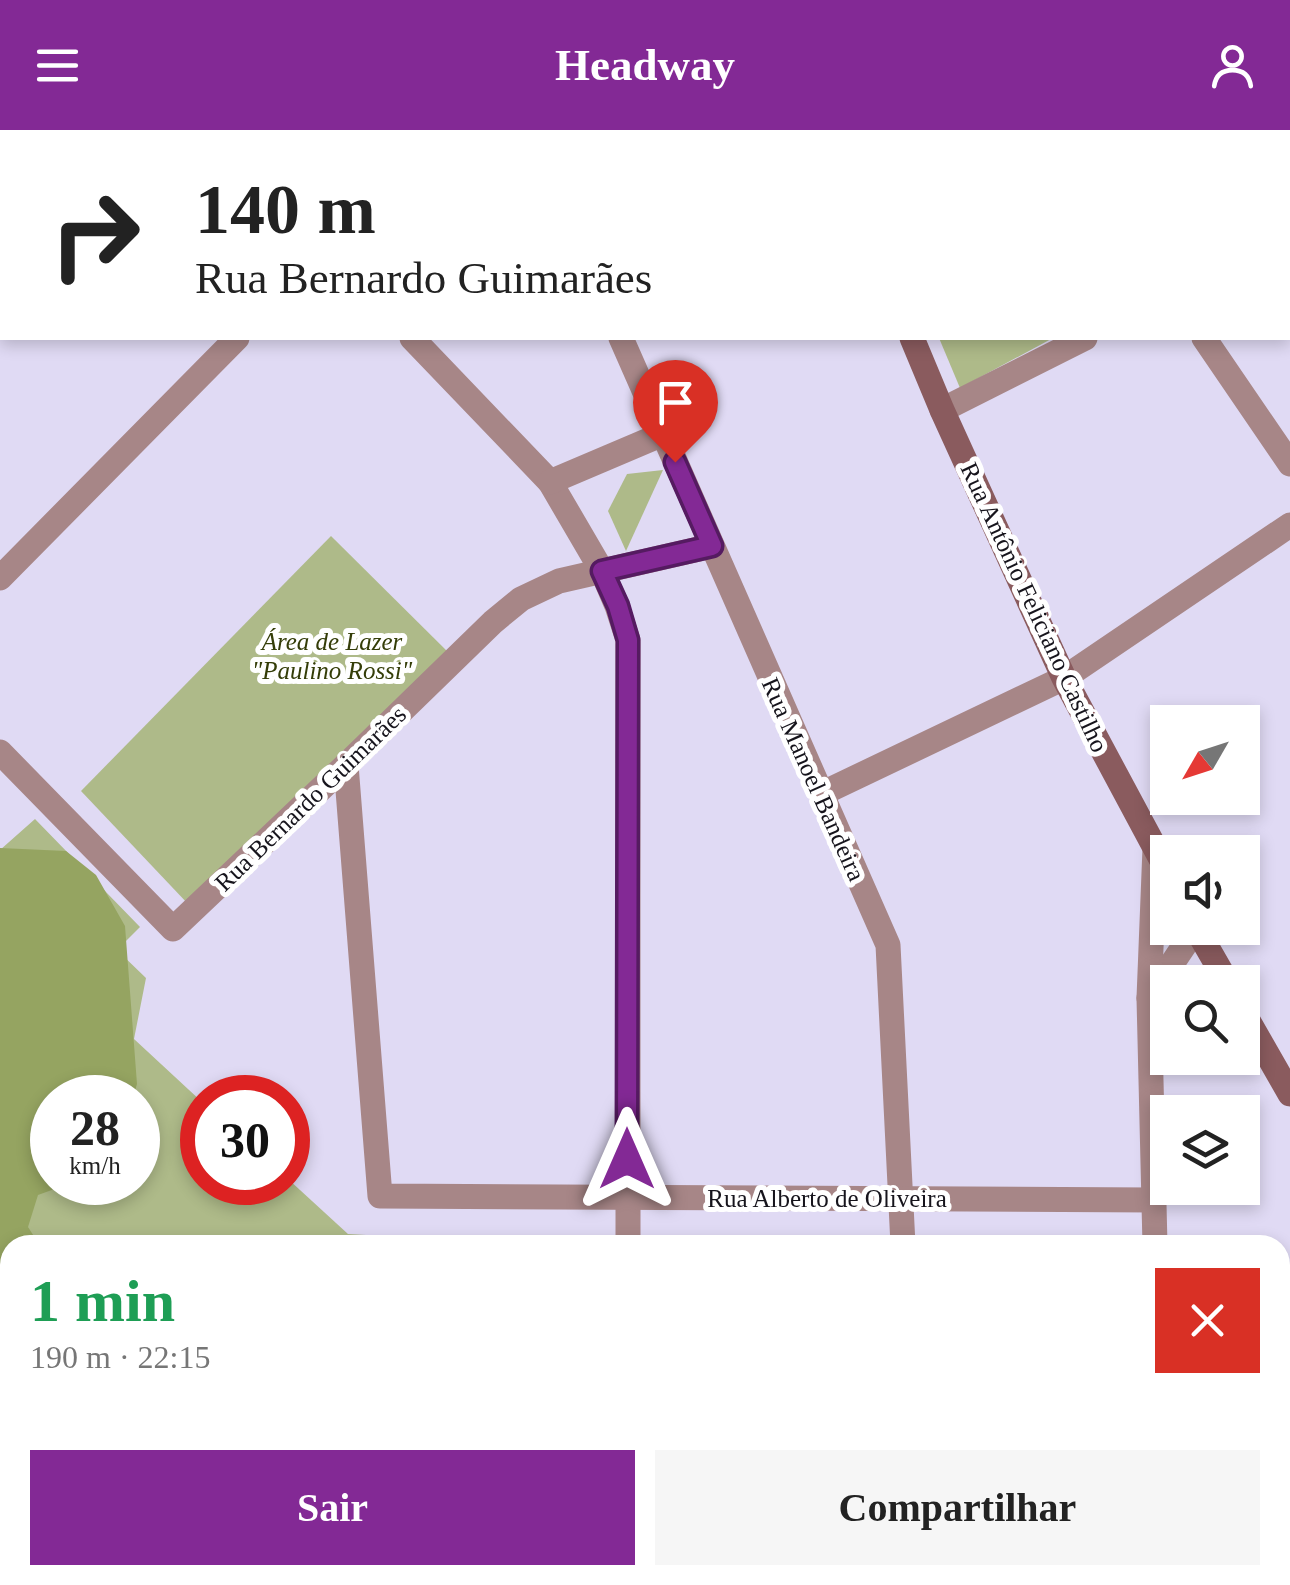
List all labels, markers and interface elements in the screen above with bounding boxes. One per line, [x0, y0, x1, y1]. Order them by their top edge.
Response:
icon: menu [30, 38, 85, 93]
icon: person [1205, 38, 1260, 93]
text: Headway [555, 40, 735, 90]
icon: right [30, 170, 160, 300]
text: 140 m [195, 171, 376, 248]
text: Rua Bernardo Guimarães [195, 253, 652, 303]
pin [633, 360, 718, 463]
icon: arrive [648, 375, 703, 430]
street label: Rua Antônio Feliciano Castilho [956, 458, 1114, 756]
park label: Área de Lazer "Paulino Rossi" [252, 628, 413, 684]
street label: Rua Manoel Bandeira [757, 674, 870, 885]
street label: Rua Bernardo Guimarães [210, 700, 411, 896]
north arrow [1150, 705, 1260, 815]
map controls [1150, 705, 1260, 1205]
button: sound [1150, 835, 1260, 945]
button: search [1150, 965, 1260, 1075]
speed limit sign: 30 [180, 1075, 310, 1205]
button: layers [1150, 1095, 1260, 1205]
text: 28 [70, 1100, 120, 1156]
position arrow [575, 1107, 679, 1211]
text: km/h [69, 1152, 121, 1179]
street label: Rua Alberto de Oliveira [707, 1185, 947, 1212]
text: 1 min [30, 1268, 175, 1334]
button: close [1155, 1268, 1260, 1373]
text: 190 m · 22:15 [30, 1339, 210, 1375]
button: Sair [30, 1450, 635, 1565]
button: Compartilhar [655, 1450, 1260, 1565]

